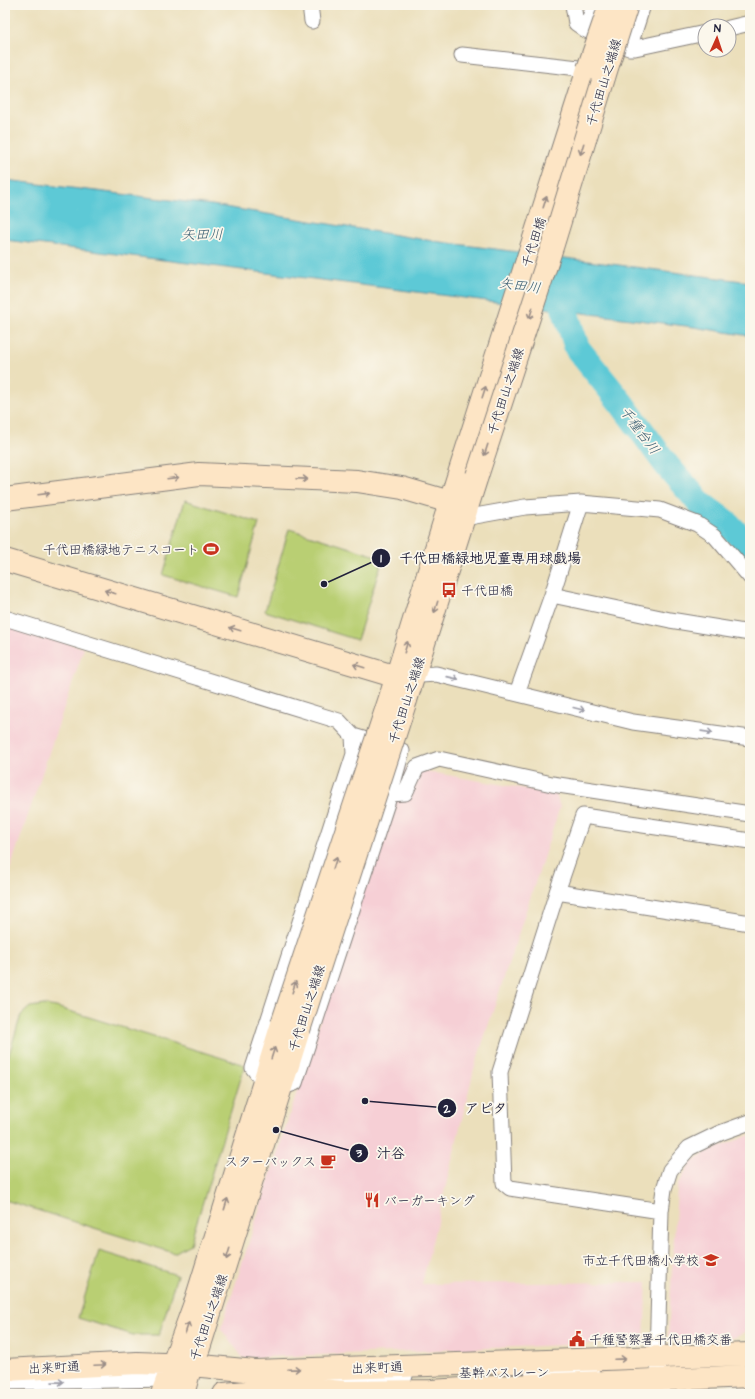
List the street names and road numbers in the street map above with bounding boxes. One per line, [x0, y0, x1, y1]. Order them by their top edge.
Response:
street label: 千代田山之端線 [582, 35, 626, 128]
street label: 千代田橋 [517, 215, 551, 270]
street label: 千代田山之端線 [483, 344, 529, 437]
street label: 千代田山之端線 [384, 653, 430, 746]
street label: 千代田山之端線 [284, 961, 330, 1054]
street label: 千代田山之端線 [186, 1270, 233, 1363]
street label: 出来町通 [28, 1358, 80, 1378]
street label: 出来町通 [351, 1358, 403, 1378]
street label: 基幹バスレーン [459, 1364, 549, 1382]

